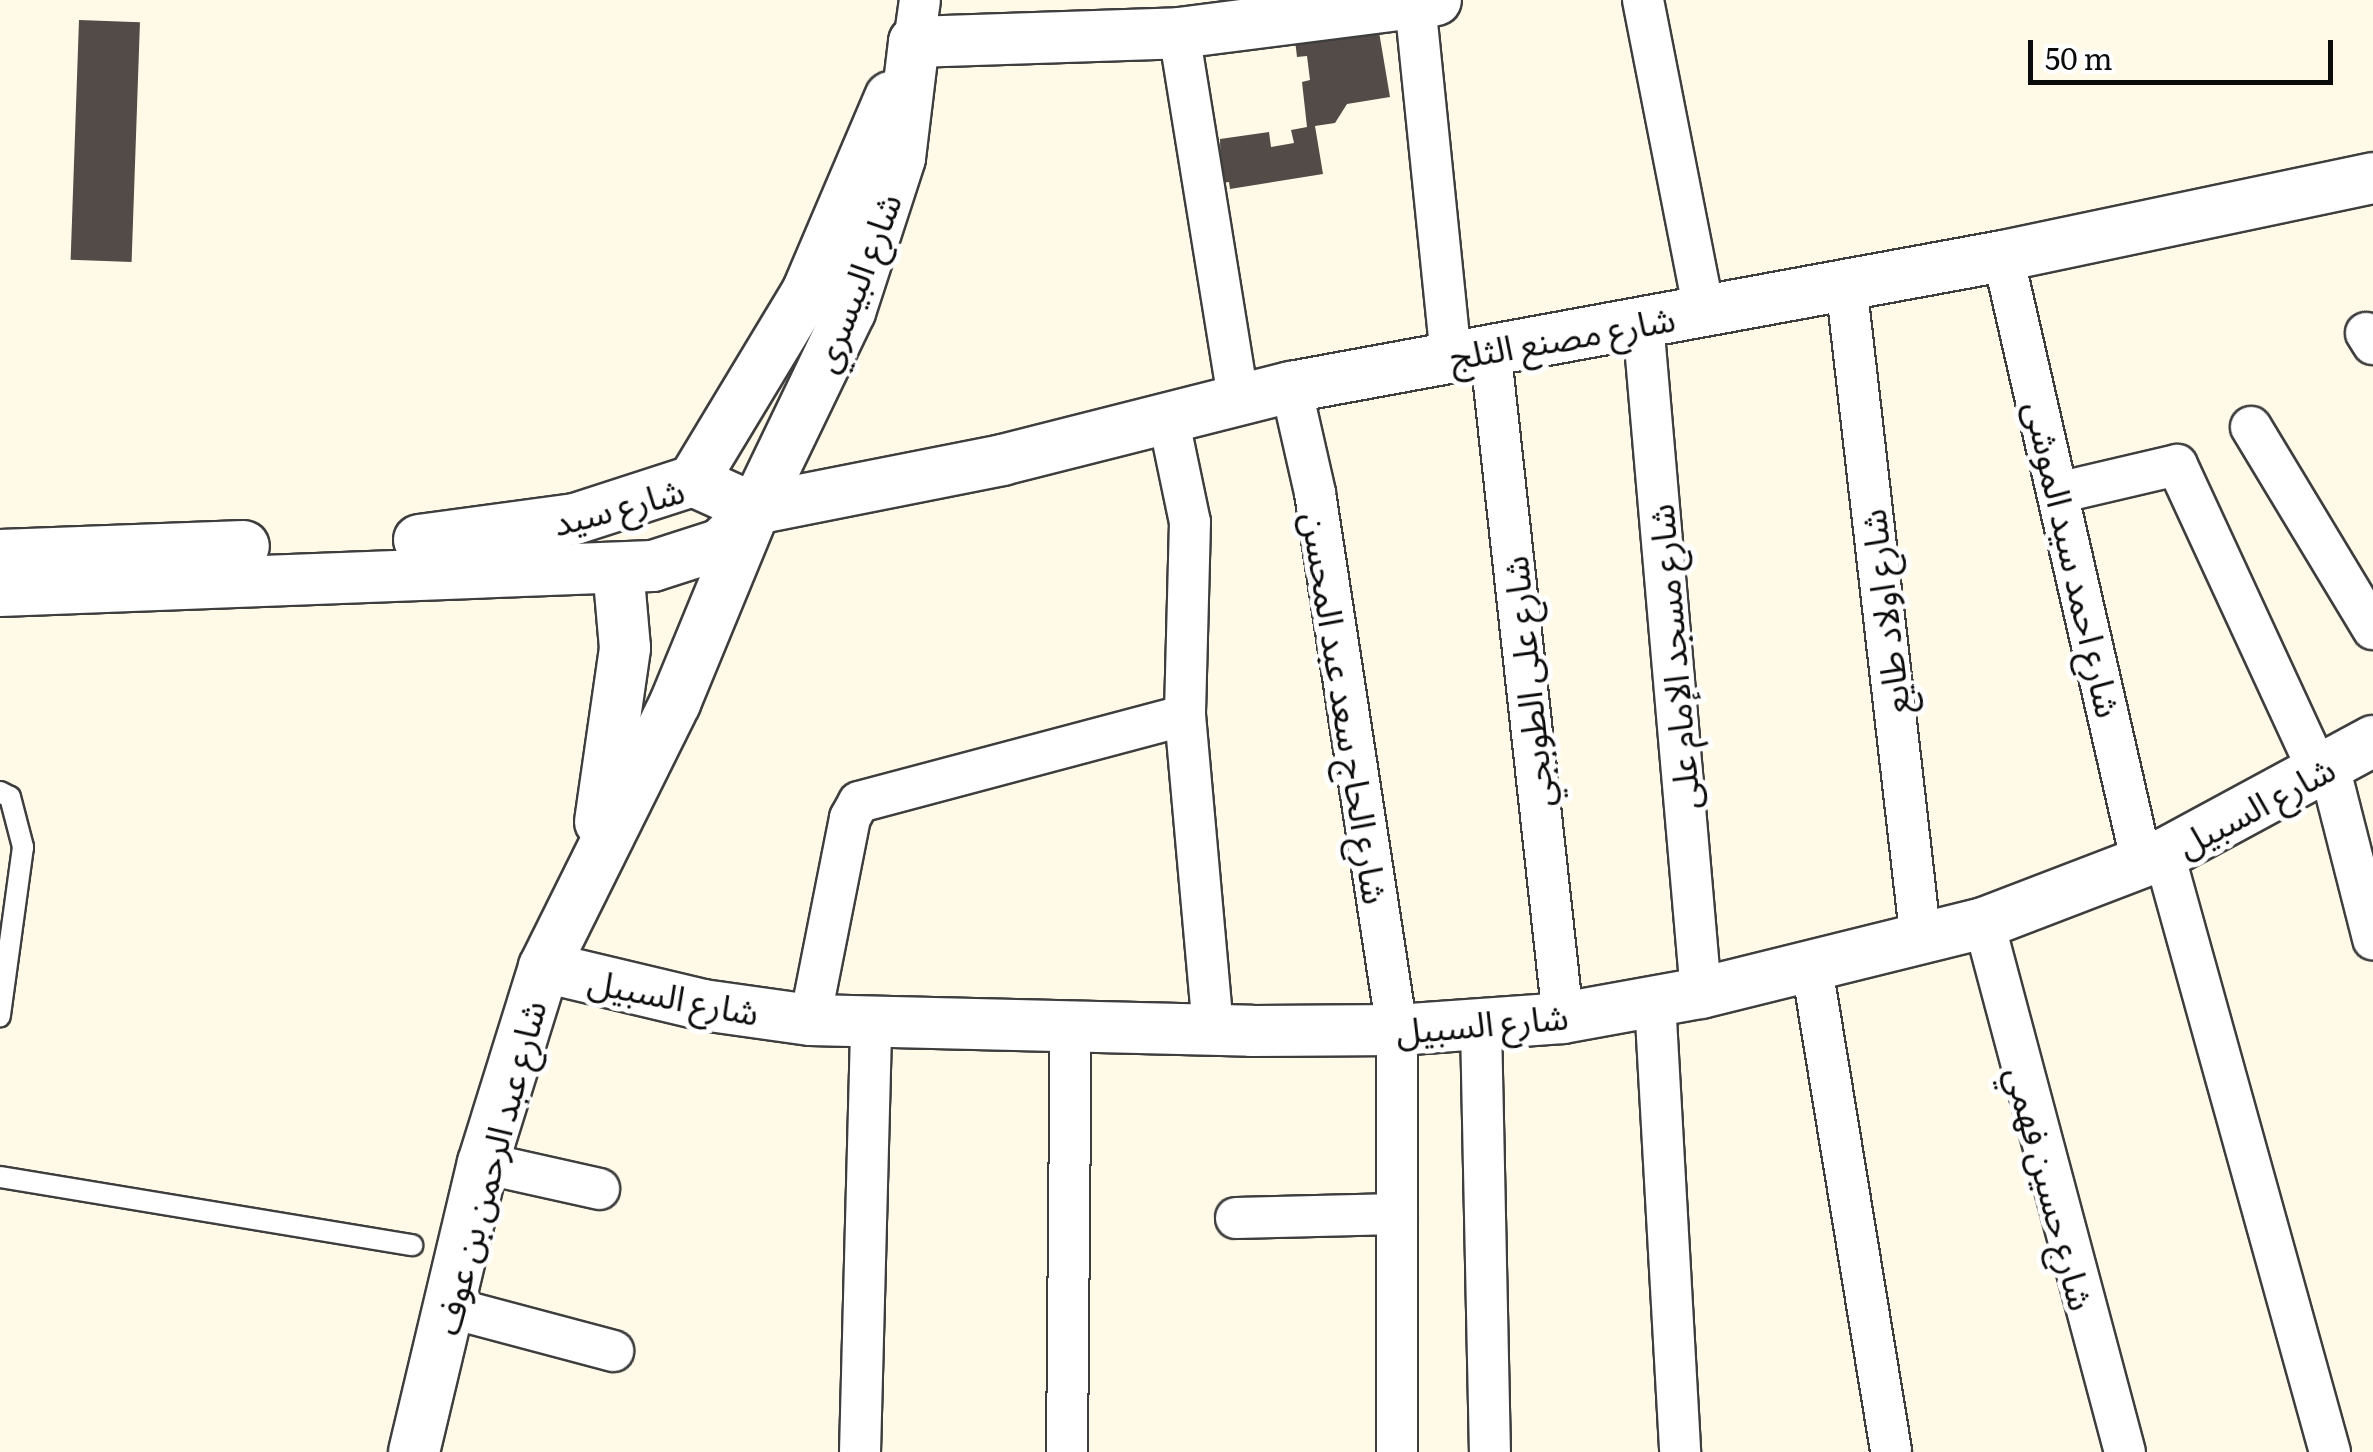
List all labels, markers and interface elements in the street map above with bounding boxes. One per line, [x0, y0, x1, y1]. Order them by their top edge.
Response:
scale bar [2033, 20, 2338, 82]
text: 50 m [2045, 35, 2113, 79]
street label: شارع البيسري [802, 187, 908, 377]
street label: شارع مصنع الثلج [1446, 296, 1678, 376]
street label: شارع احمد سيد الموشى [2018, 397, 2132, 721]
street label: شارع سيد [548, 467, 688, 543]
street label: شارع مسجد الإمام على [1638, 503, 1706, 811]
street label: شارع اولاد طايع [1850, 507, 1916, 717]
street label: شارع الحاج سعد عبد المحسن [1295, 509, 1399, 907]
street label: شارع على الطوبجي [1492, 554, 1560, 810]
street label: شارع السبيل [2169, 746, 2341, 864]
street label: شارع السبيل [585, 958, 763, 1032]
street label: شارع السبيل [1394, 994, 1570, 1050]
street label: شارع عبد الرحمن بن عوف [423, 995, 553, 1339]
street label: شارع حسين فهمي [1999, 1062, 2105, 1314]

